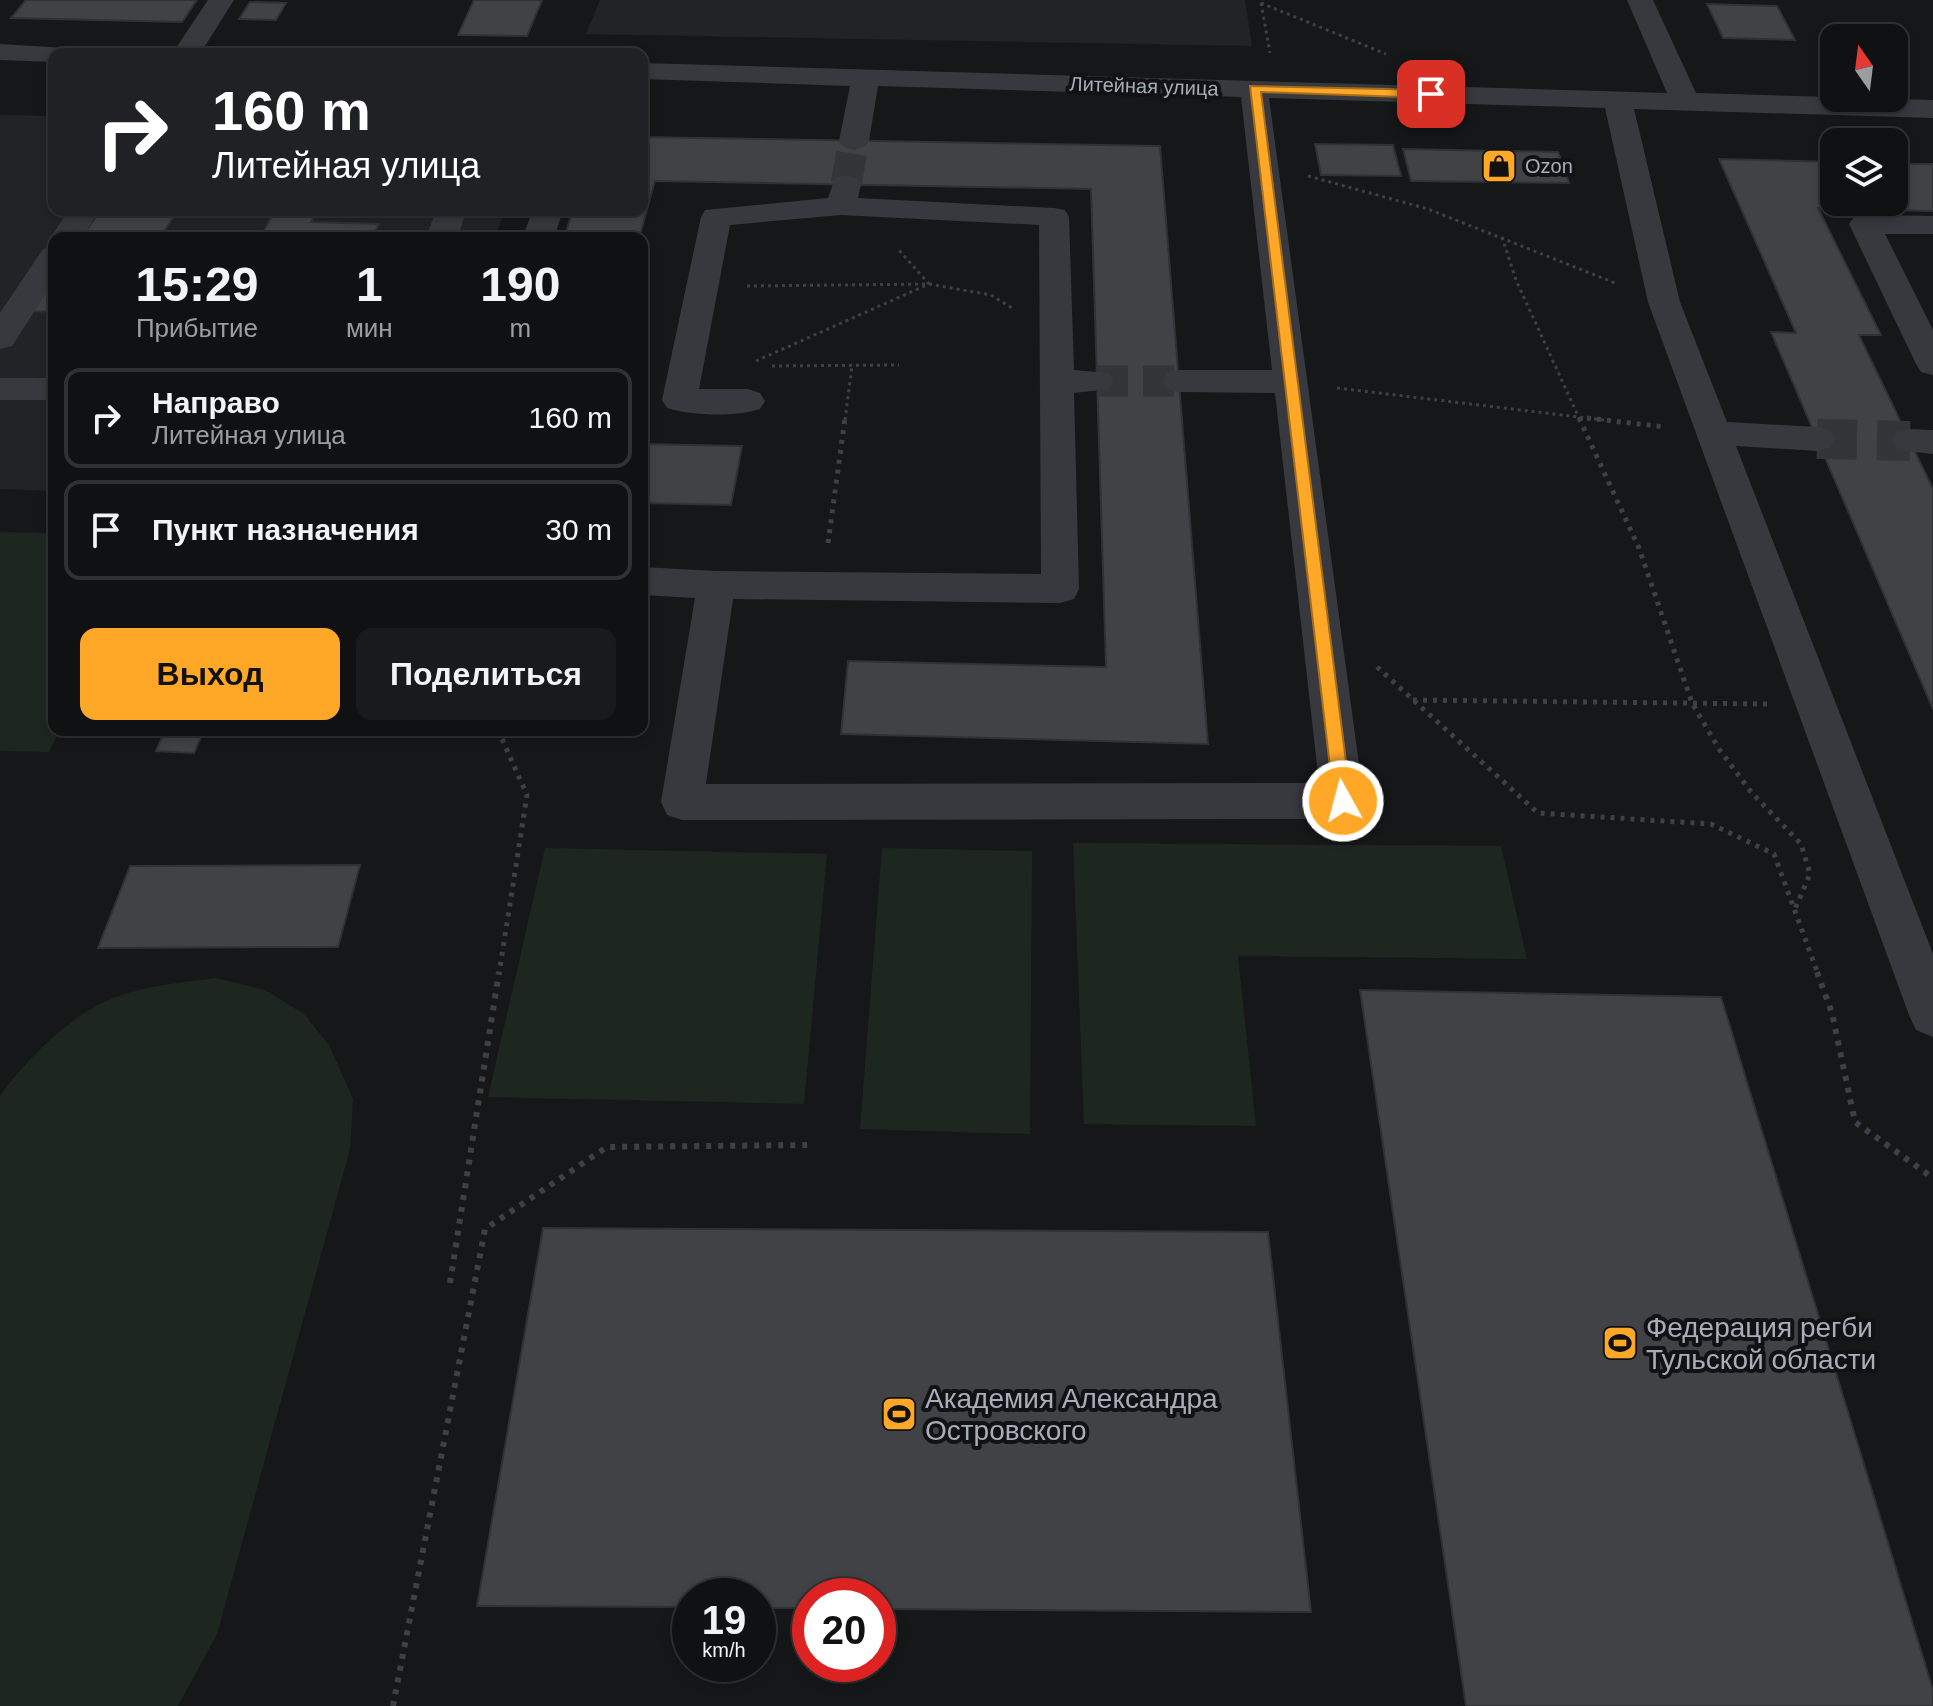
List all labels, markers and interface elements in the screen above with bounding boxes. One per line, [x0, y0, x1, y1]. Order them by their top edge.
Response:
north arrow [1820, 24, 1908, 112]
map controls [1820, 24, 1908, 216]
pin [1397, 60, 1465, 128]
street label: Литейная улица [1069, 72, 1220, 100]
icon: arrive [1409, 72, 1453, 116]
text: 160 m [212, 79, 371, 142]
icon: right [80, 80, 184, 184]
button: layers [1820, 128, 1908, 216]
text: Литейная улица [212, 145, 480, 186]
shop icon: Ozon [1480, 147, 1518, 185]
place label: Ozon [1525, 155, 1573, 177]
text: 15:29 [136, 258, 258, 311]
text: 1 [356, 258, 383, 311]
text: 190 [480, 258, 560, 311]
text: Прибытие [136, 313, 258, 343]
text: мин [346, 313, 393, 343]
text: m [510, 313, 531, 343]
text: Направо [152, 386, 280, 419]
icon: right [84, 396, 128, 440]
text: 160 m [529, 401, 612, 434]
text: Литейная улица [152, 420, 346, 450]
icon: arrive [84, 508, 128, 552]
text: Пункт назначения [152, 513, 419, 546]
text: 30 m [545, 513, 612, 546]
button: Выход [80, 628, 340, 720]
button: Поделиться [356, 628, 616, 720]
position arrow [1301, 759, 1385, 843]
place label: Федерация регби Тульской области [1646, 1312, 1876, 1375]
sports icon: Федерация регби Тульской области [1601, 1324, 1639, 1362]
place label: Академия Александра Островского [925, 1383, 1218, 1446]
sports icon: Академия Александра Островского [880, 1395, 918, 1433]
speed limit sign: 20 [792, 1578, 896, 1682]
text: 19 [702, 1598, 746, 1642]
text: km/h [702, 1639, 746, 1661]

